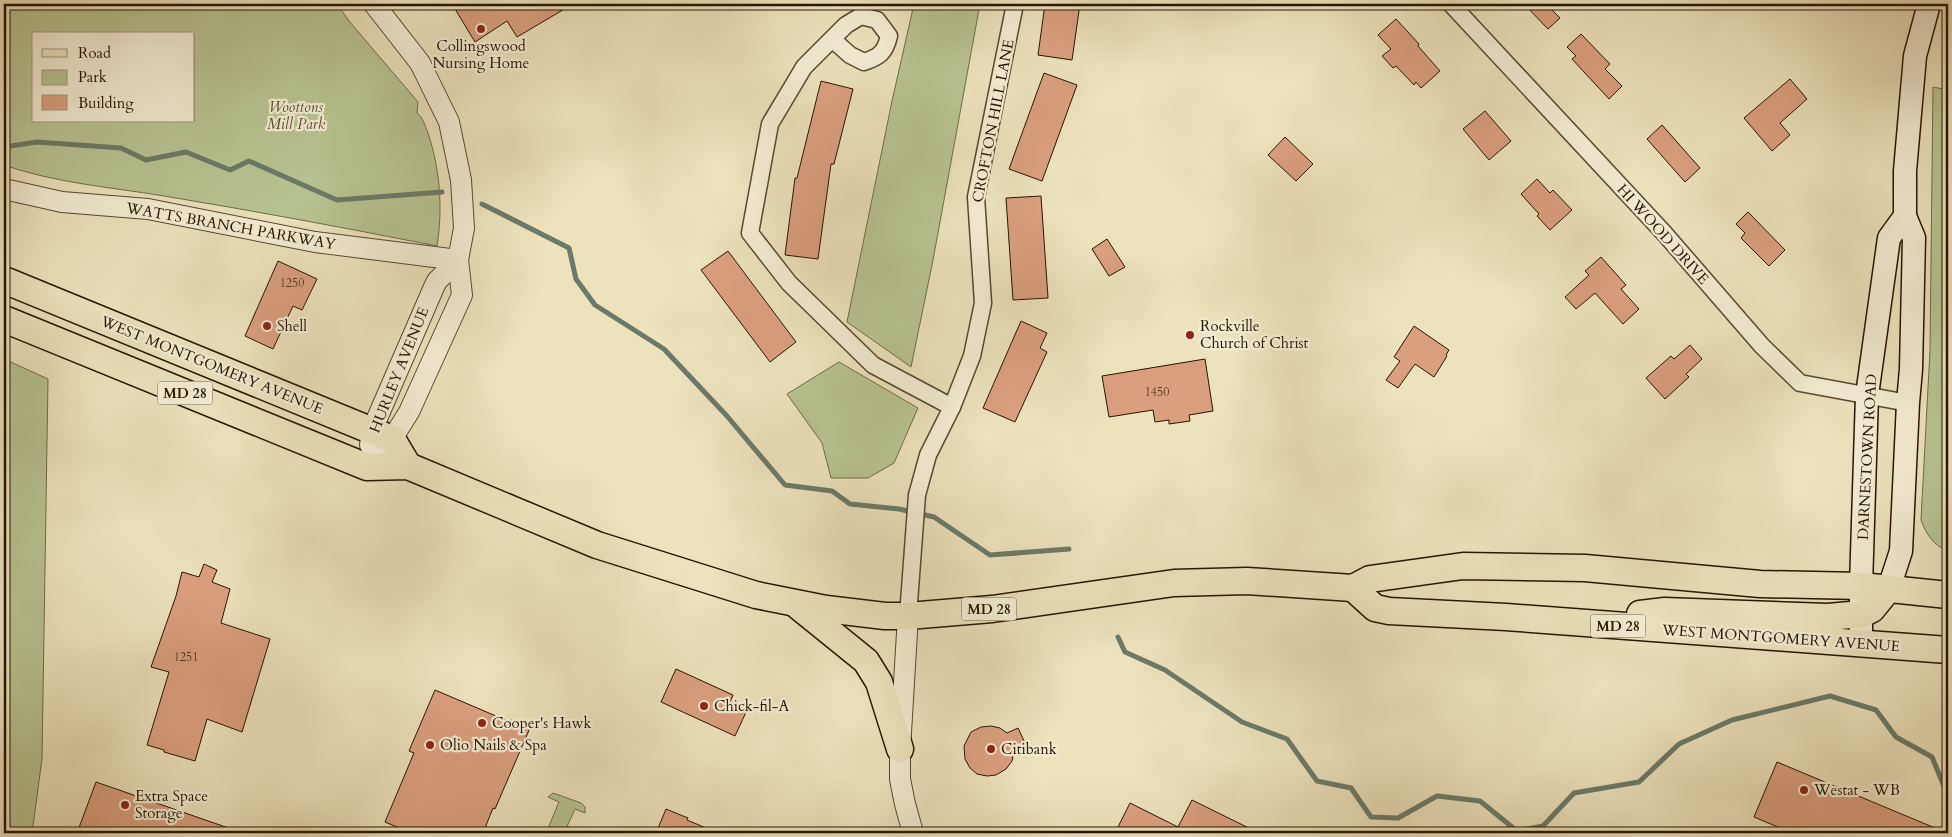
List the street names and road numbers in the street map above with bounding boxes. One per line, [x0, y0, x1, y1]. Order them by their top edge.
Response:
street label: CROFTON HILL LANE [967, 38, 1019, 204]
street label: HI WOOD DRIVE [1613, 180, 1713, 288]
street label: WATTS BRANCH PARKWAY [124, 198, 338, 254]
street label: HURLEY AVENUE [365, 304, 433, 436]
street label: WEST MONTGOMERY AVENUE [97, 311, 326, 419]
street label: DARNESTOWN ROAD [1853, 373, 1881, 541]
road number: MD 28 [158, 382, 212, 404]
road number: MD 28 [962, 598, 1016, 620]
road number: MD 28 [1590, 614, 1646, 638]
street label: WEST MONTGOMERY AVENUE [1660, 620, 1901, 656]

